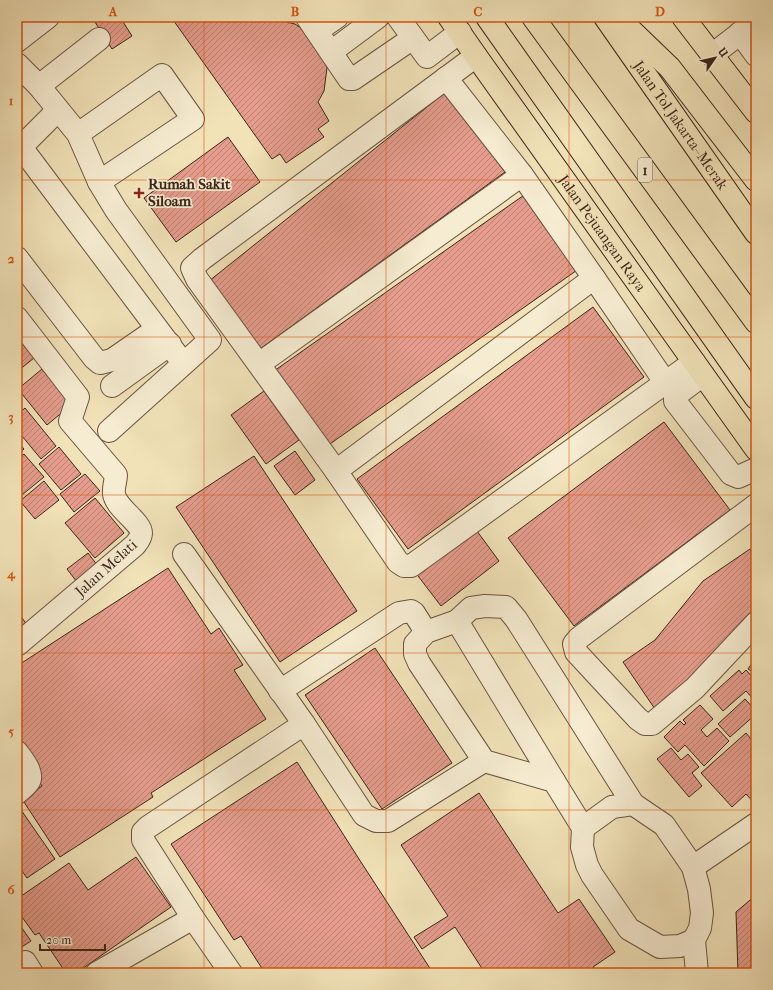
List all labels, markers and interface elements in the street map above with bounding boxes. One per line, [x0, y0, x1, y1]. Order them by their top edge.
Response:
text: A [108, 4, 118, 19]
text: B [291, 4, 300, 19]
text: C [474, 4, 483, 19]
text: D [655, 4, 665, 19]
north arrow [695, 38, 735, 78]
text: U [715, 45, 731, 60]
street label: Jalan Tol Jakarta–Merak [629, 56, 732, 193]
text: 1 [9, 93, 14, 108]
road number: 1 [638, 158, 652, 182]
street label: Jalan Pejuangan Raya [554, 171, 650, 296]
place label: Rumah Sakit Siloam [148, 175, 231, 210]
marker: Rumah Sakit Siloam [133, 187, 145, 199]
text: 2 [8, 251, 15, 266]
text: 3 [8, 409, 14, 425]
street label: Jalan Melati [71, 535, 141, 601]
text: 4 [6, 566, 16, 582]
text: 5 [8, 724, 14, 739]
text: 6 [7, 882, 15, 897]
scale bar [40, 926, 105, 952]
text: 20 m [46, 933, 71, 947]

